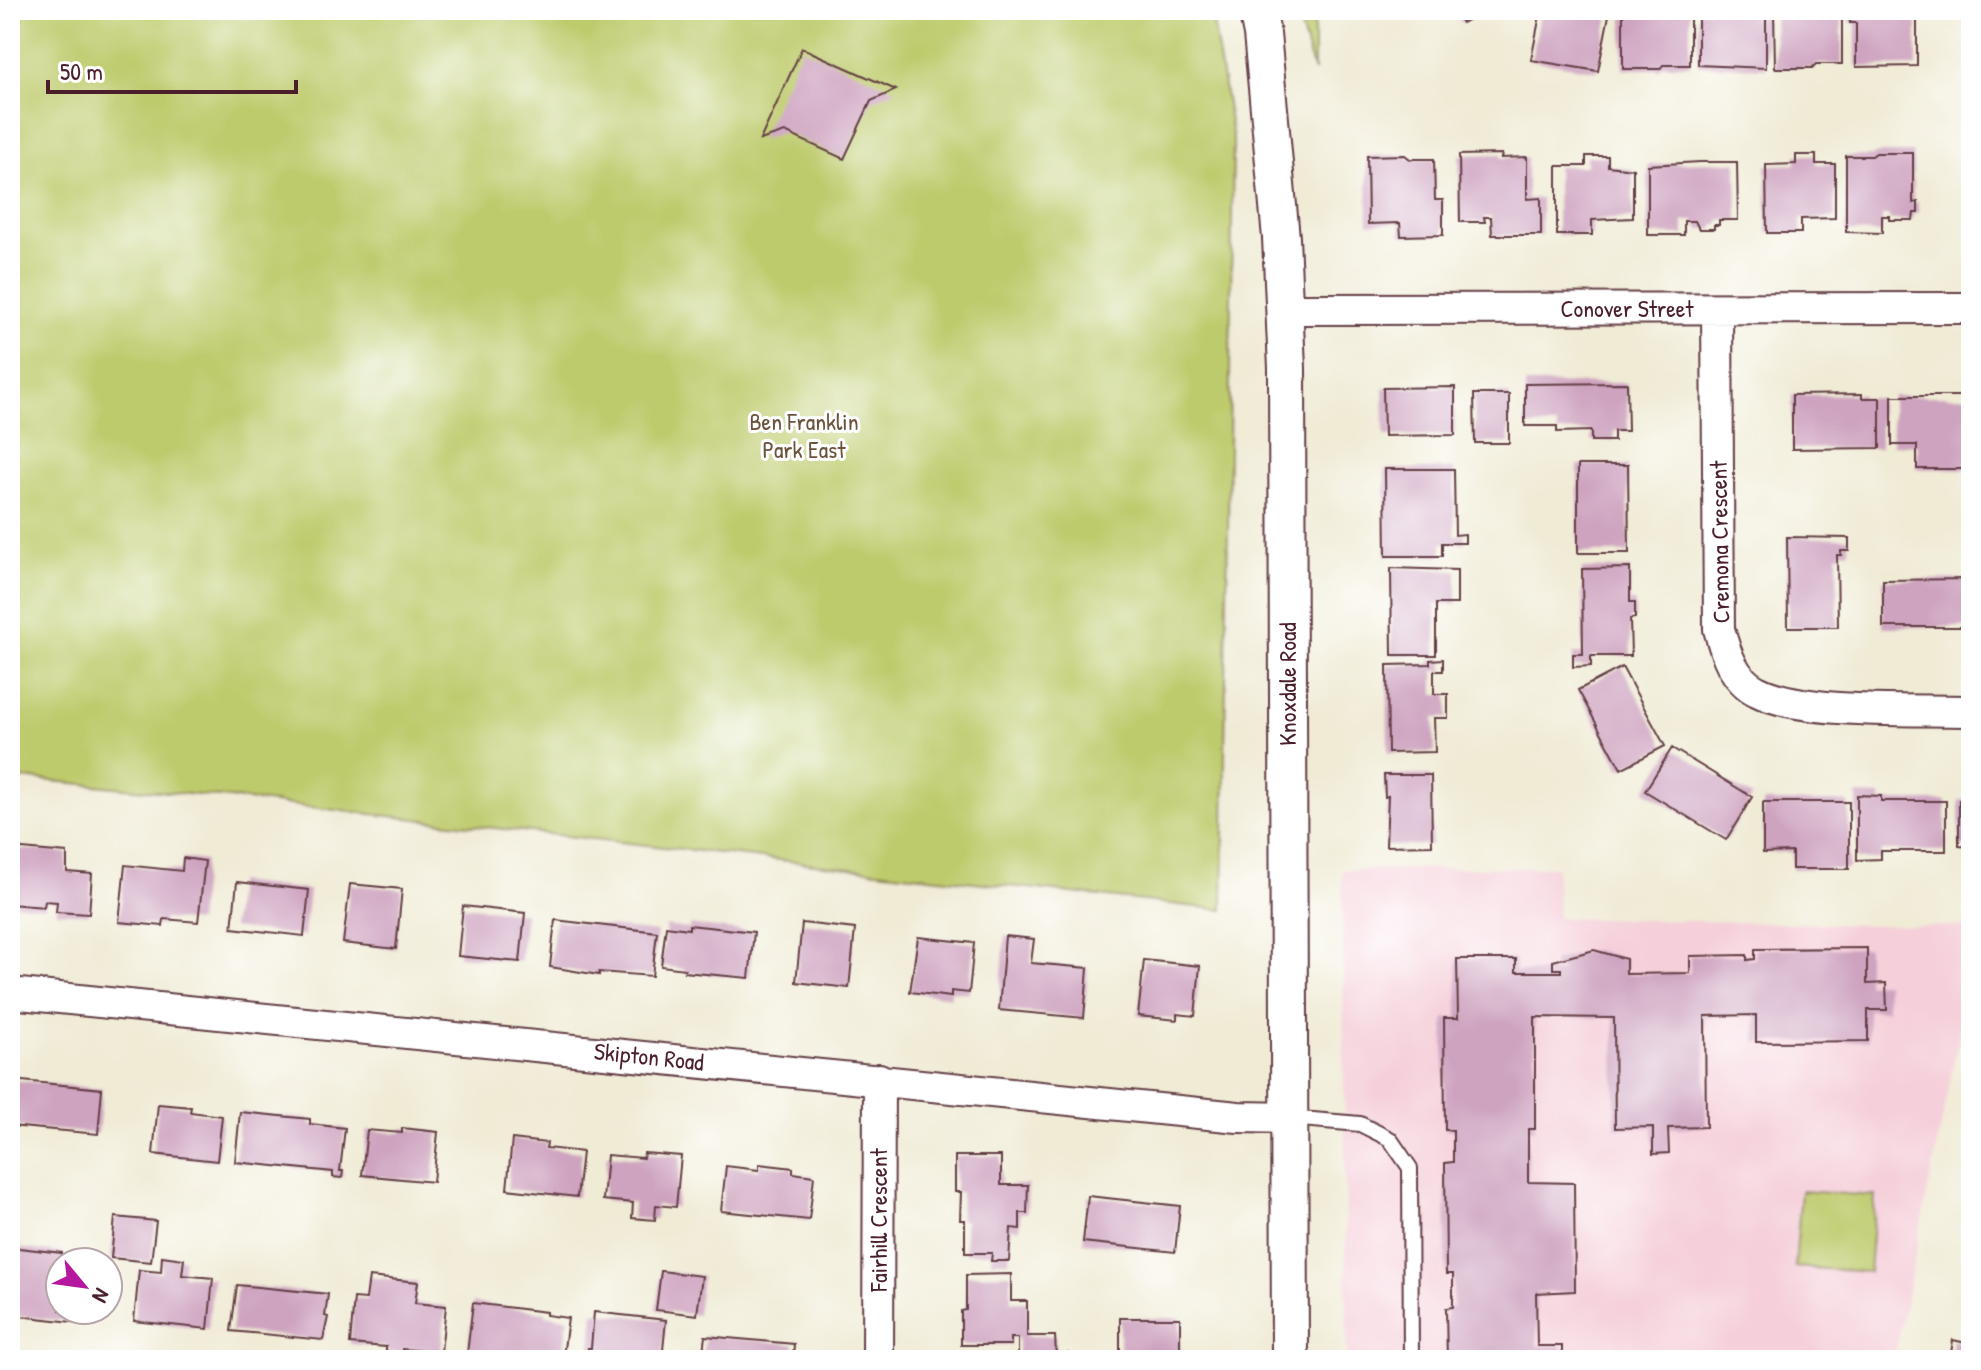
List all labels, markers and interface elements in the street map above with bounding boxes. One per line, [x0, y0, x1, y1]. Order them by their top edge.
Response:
scale bar [48, 44, 296, 94]
text: 50 m [60, 55, 103, 87]
street label: Conover Street [1560, 292, 1694, 324]
park label: Ben Franklin Park East [749, 405, 859, 465]
street label: Cremona Crescent [1702, 460, 1736, 624]
street label: Knoxdale Road [1271, 622, 1303, 746]
street label: Skipton Road [592, 1034, 706, 1078]
street label: Fairhill Crescent [862, 1148, 894, 1293]
north arrow [44, 1246, 124, 1326]
text: N [85, 1283, 117, 1308]

